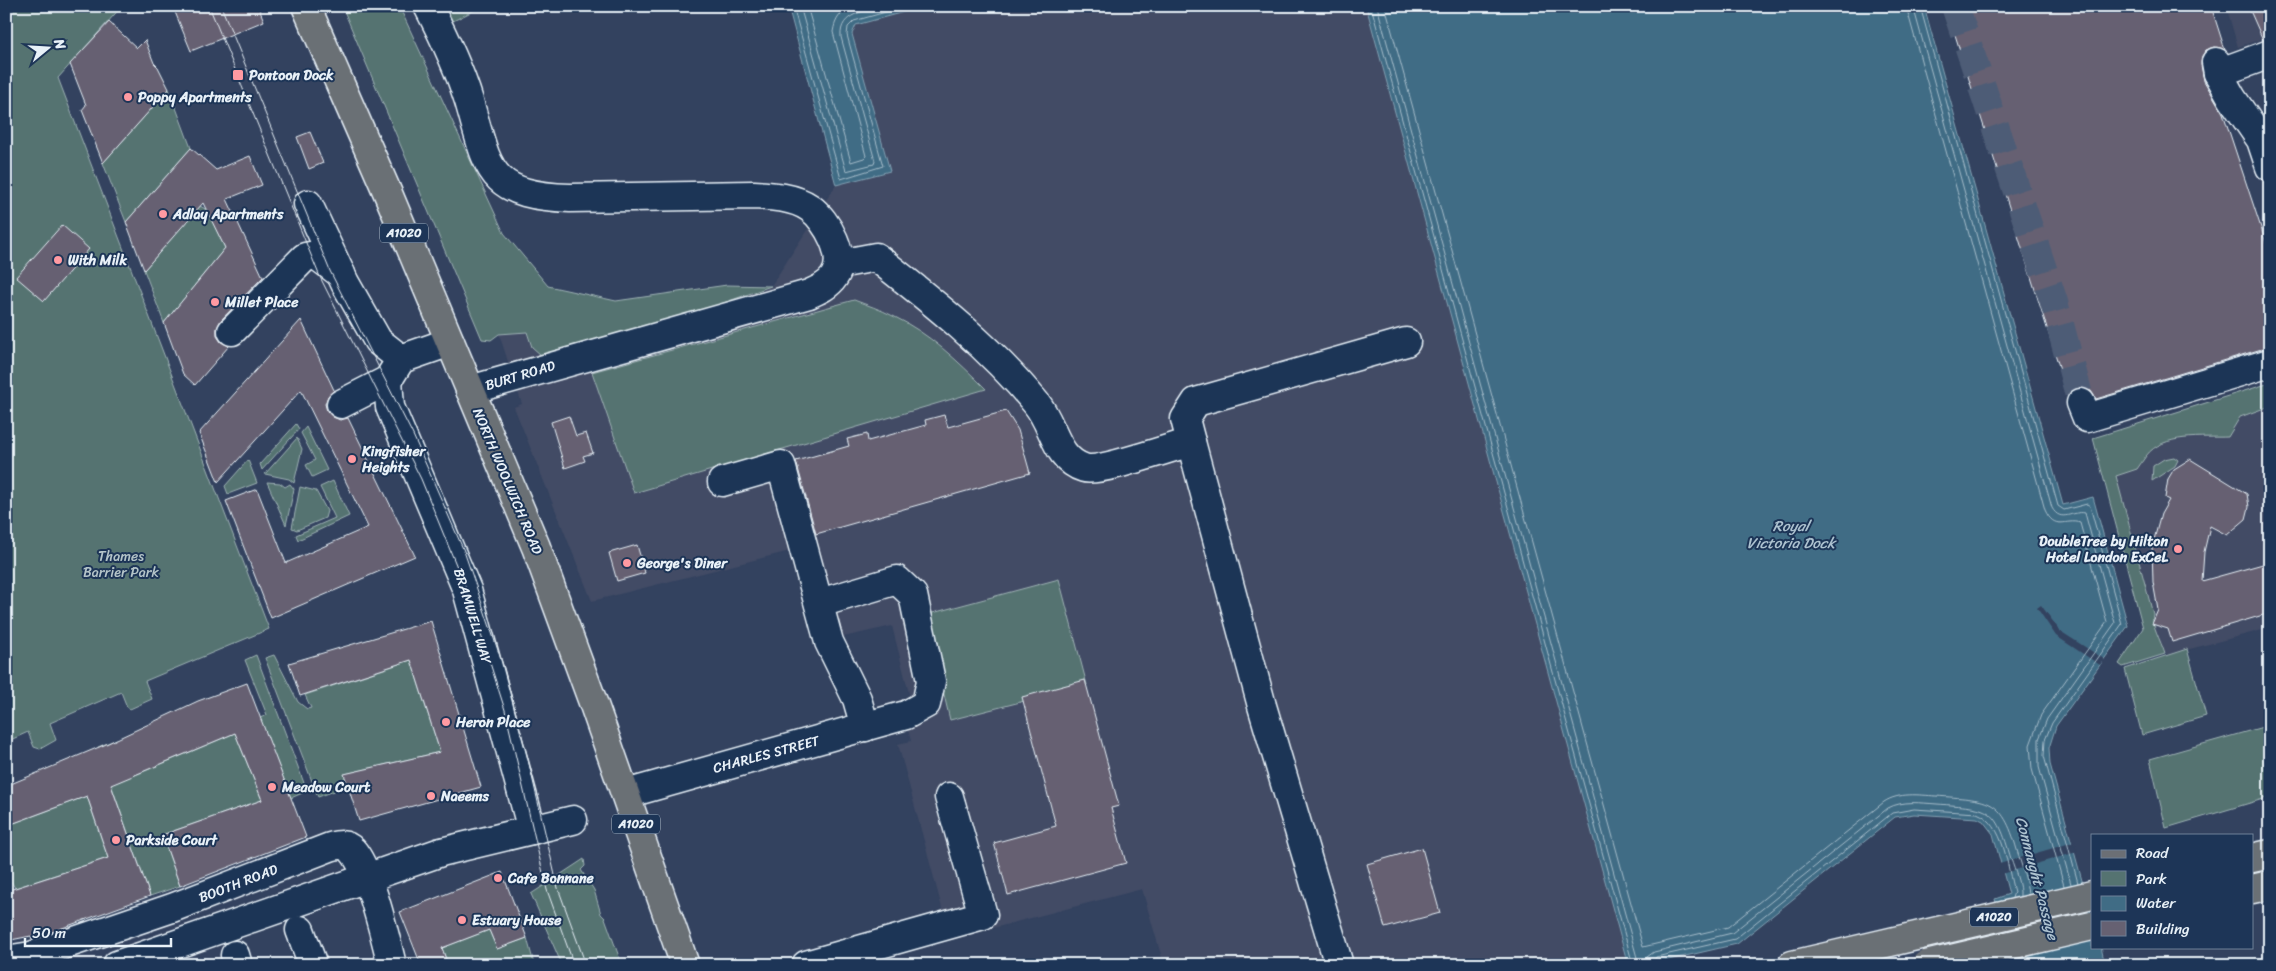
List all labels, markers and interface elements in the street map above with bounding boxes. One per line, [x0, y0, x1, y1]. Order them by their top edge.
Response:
north arrow [22, 22, 72, 72]
text: N [46, 35, 73, 53]
place label: Pontoon Dock [249, 63, 334, 88]
marker: Pontoon Dock [231, 68, 245, 82]
place label: Poppy Apartments [138, 85, 252, 110]
marker: Poppy Apartments [122, 91, 134, 103]
place label: Adlay Apartments [172, 202, 284, 227]
marker: Adlay Apartments [157, 208, 169, 220]
road number: A1020 [380, 224, 428, 242]
place label: With Milk [68, 248, 128, 273]
marker: With Milk [52, 254, 64, 266]
place label: Millet Place [224, 290, 299, 315]
marker: Millet Place [209, 296, 221, 308]
street label: BURT ROAD [482, 353, 559, 398]
street label: NORTH WOOLWICH ROAD [465, 404, 550, 559]
place label: Kingfisher Heights [361, 439, 427, 480]
marker: Kingfisher Heights [346, 453, 358, 465]
water label: Royal Victoria Dock [1747, 513, 1837, 556]
place label: DoubleTree by Hilton Hotel London ExCeL [2039, 529, 2169, 570]
marker: DoubleTree by Hilton Hotel London ExCeL [2172, 543, 2184, 555]
park label: Thames Barrier Park [83, 544, 160, 585]
place label: George's Diner [636, 551, 728, 576]
marker: George's Diner [621, 557, 633, 569]
street label: BRAMWELL WAY [446, 565, 499, 669]
place label: Heron Place [455, 710, 531, 735]
marker: Heron Place [440, 716, 452, 728]
street label: CHARLES STREET [710, 728, 823, 781]
place label: Meadow Court [281, 775, 371, 800]
marker: Meadow Court [266, 781, 278, 793]
place label: Naeems [440, 784, 489, 809]
marker: Naeems [425, 790, 437, 802]
water label: Connaught Passage [2008, 813, 2066, 944]
road number: A1020 [612, 814, 660, 834]
place label: Parkside Court [126, 828, 218, 853]
marker: Parkside Court [110, 834, 122, 846]
legend [2091, 834, 2254, 948]
text: Road [2136, 840, 2169, 866]
street label: BOOTH ROAD [195, 857, 282, 910]
place label: Cafe Bonnane [507, 866, 594, 891]
text: Park [2136, 866, 2167, 892]
marker: Cafe Bonnane [492, 872, 504, 884]
text: Water [2136, 890, 2176, 916]
place label: Estuary House [472, 908, 562, 933]
road number: A1020 [1970, 908, 2018, 926]
marker: Estuary House [456, 914, 468, 926]
scale bar [25, 916, 171, 948]
text: Building [2136, 916, 2190, 942]
text: 50 m [32, 920, 67, 946]

